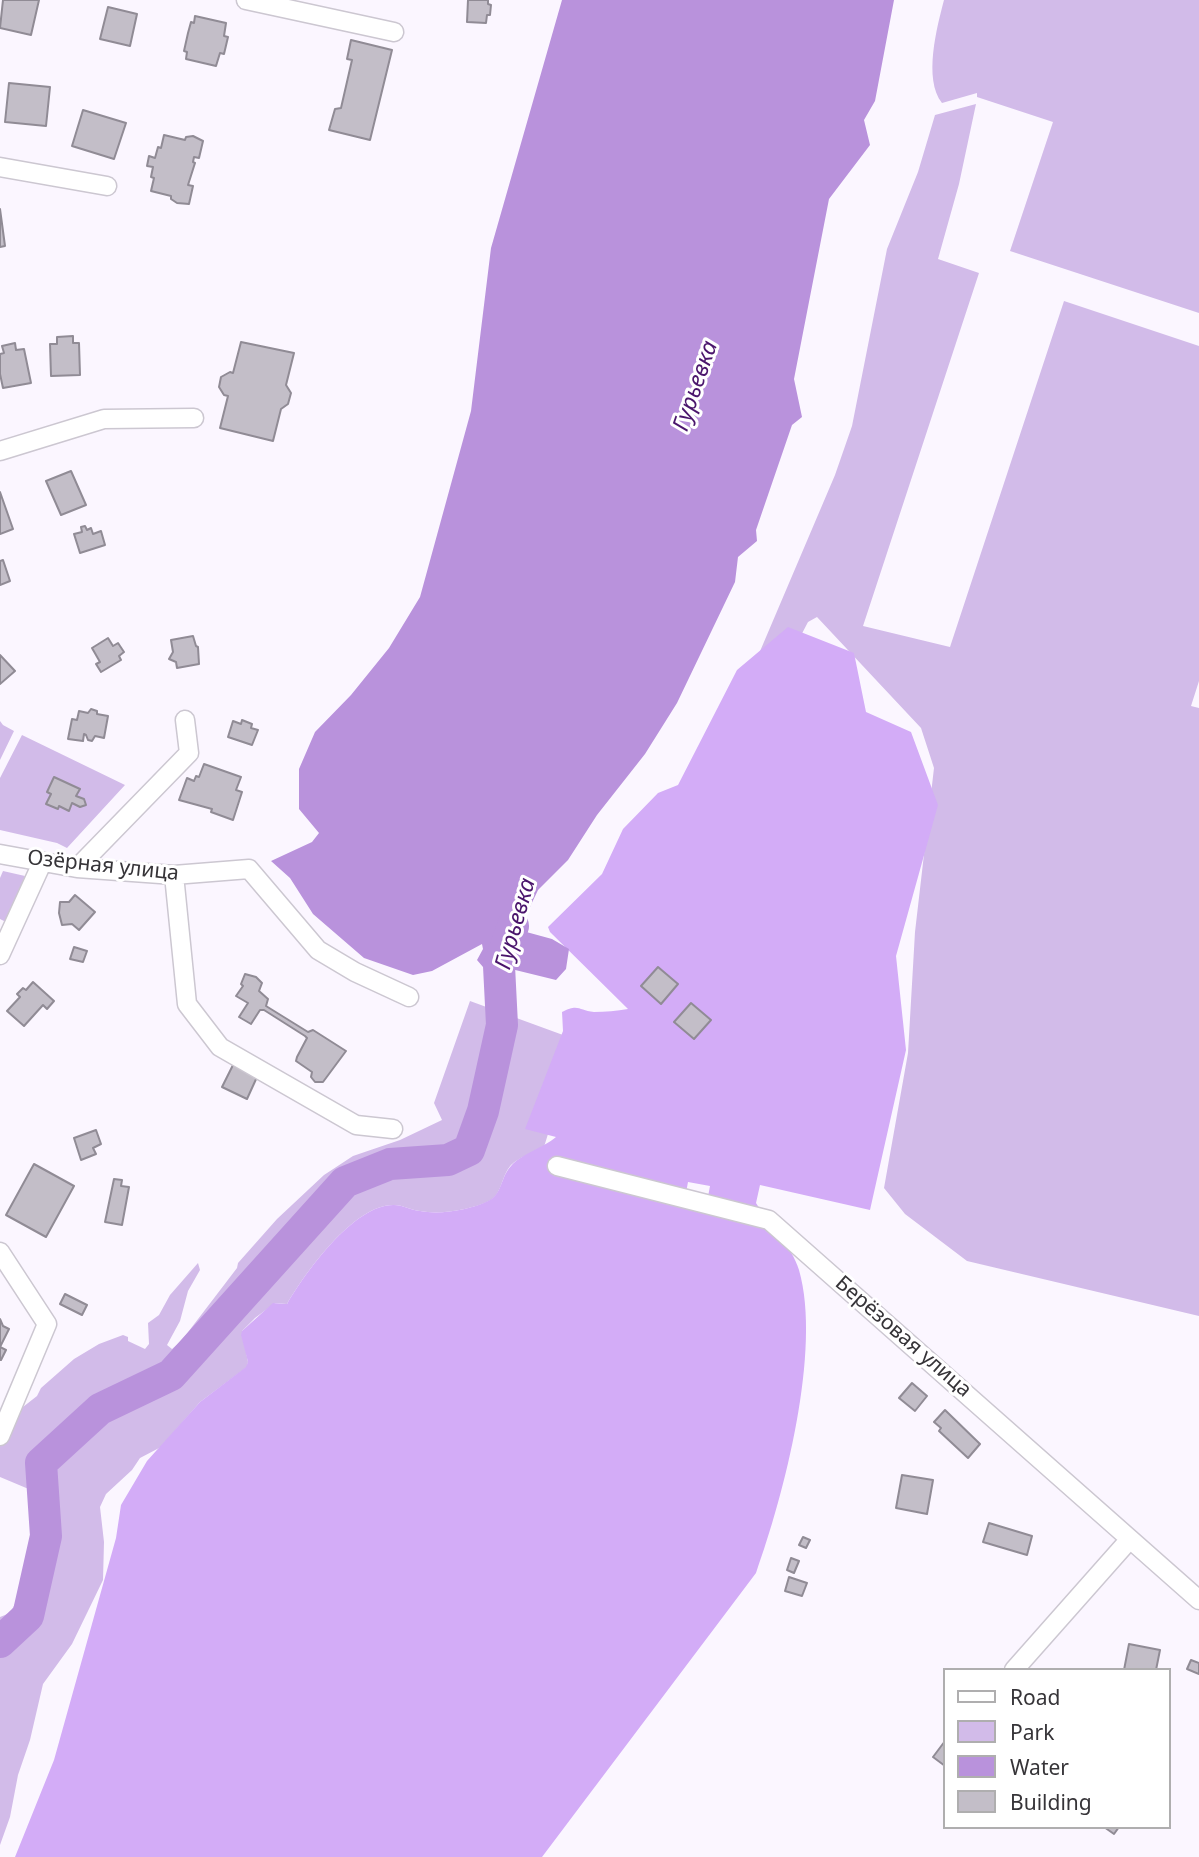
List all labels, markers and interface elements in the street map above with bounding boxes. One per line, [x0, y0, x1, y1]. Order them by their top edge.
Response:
water label: Гурьевка [668, 337, 724, 435]
street label: Озёрная улица [26, 846, 180, 886]
water label: Гурьевка [490, 875, 542, 973]
street label: Берёзовая улица [830, 1271, 976, 1403]
legend [944, 1668, 1171, 1829]
text: Road [1010, 1683, 1060, 1711]
text: Park [1010, 1718, 1054, 1746]
text: Water [1010, 1753, 1069, 1781]
text: Building [1010, 1788, 1092, 1816]

